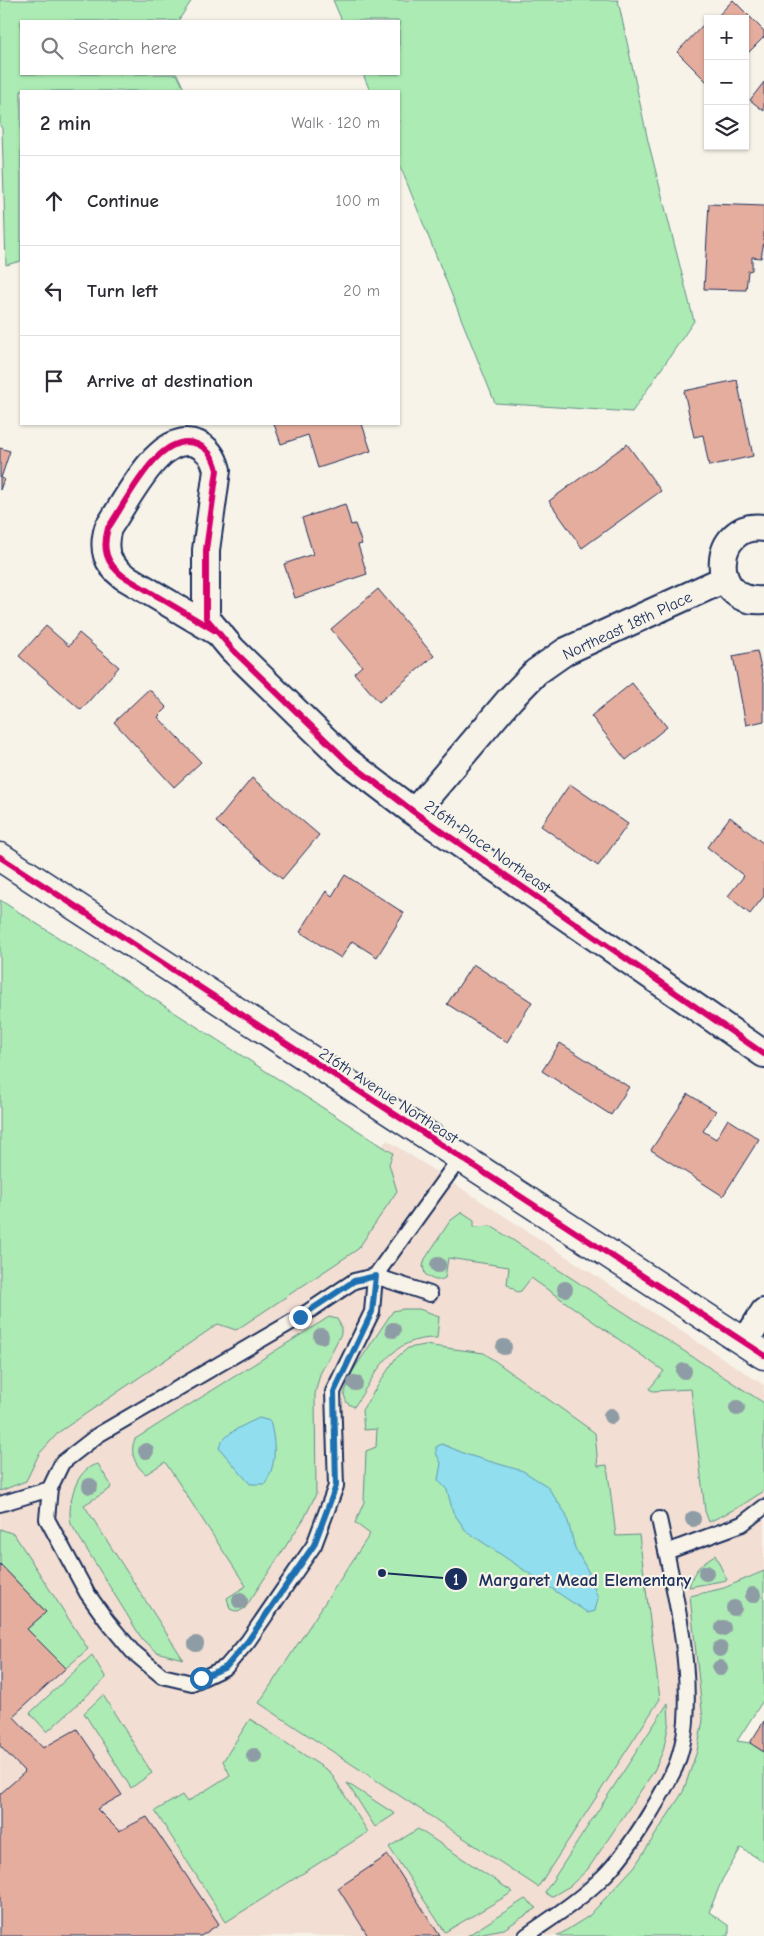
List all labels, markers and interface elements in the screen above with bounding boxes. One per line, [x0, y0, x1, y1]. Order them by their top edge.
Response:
map controls [704, 15, 749, 150]
button: + [704, 15, 749, 60]
search box [20, 20, 400, 75]
icon: search [38, 34, 66, 62]
text: Search here [78, 37, 177, 59]
button: − [704, 60, 749, 105]
button: layers [704, 105, 749, 150]
text: 2 min [40, 111, 91, 135]
text: Walk · 120 m [291, 114, 380, 132]
icon: ahead [40, 187, 68, 215]
text: Continue [87, 190, 159, 212]
text: 100 m [336, 192, 380, 210]
icon: left [40, 277, 68, 305]
text: Turn left [87, 280, 158, 302]
text: 20 m [343, 282, 380, 300]
icon: arrive [40, 367, 68, 395]
text: Arrive at destination [87, 370, 253, 392]
street label: Northeast 18th Place [560, 588, 695, 664]
street label: 216th Place Northeast [421, 797, 554, 897]
street label: 216th Avenue Northeast [316, 1044, 462, 1148]
route end [289, 1306, 312, 1329]
callout: Margaret Mead Elementary [444, 1563, 701, 1596]
text: Margaret Mead Elementary [479, 1570, 692, 1591]
text: 1 [453, 1571, 459, 1589]
route start [190, 1667, 213, 1690]

